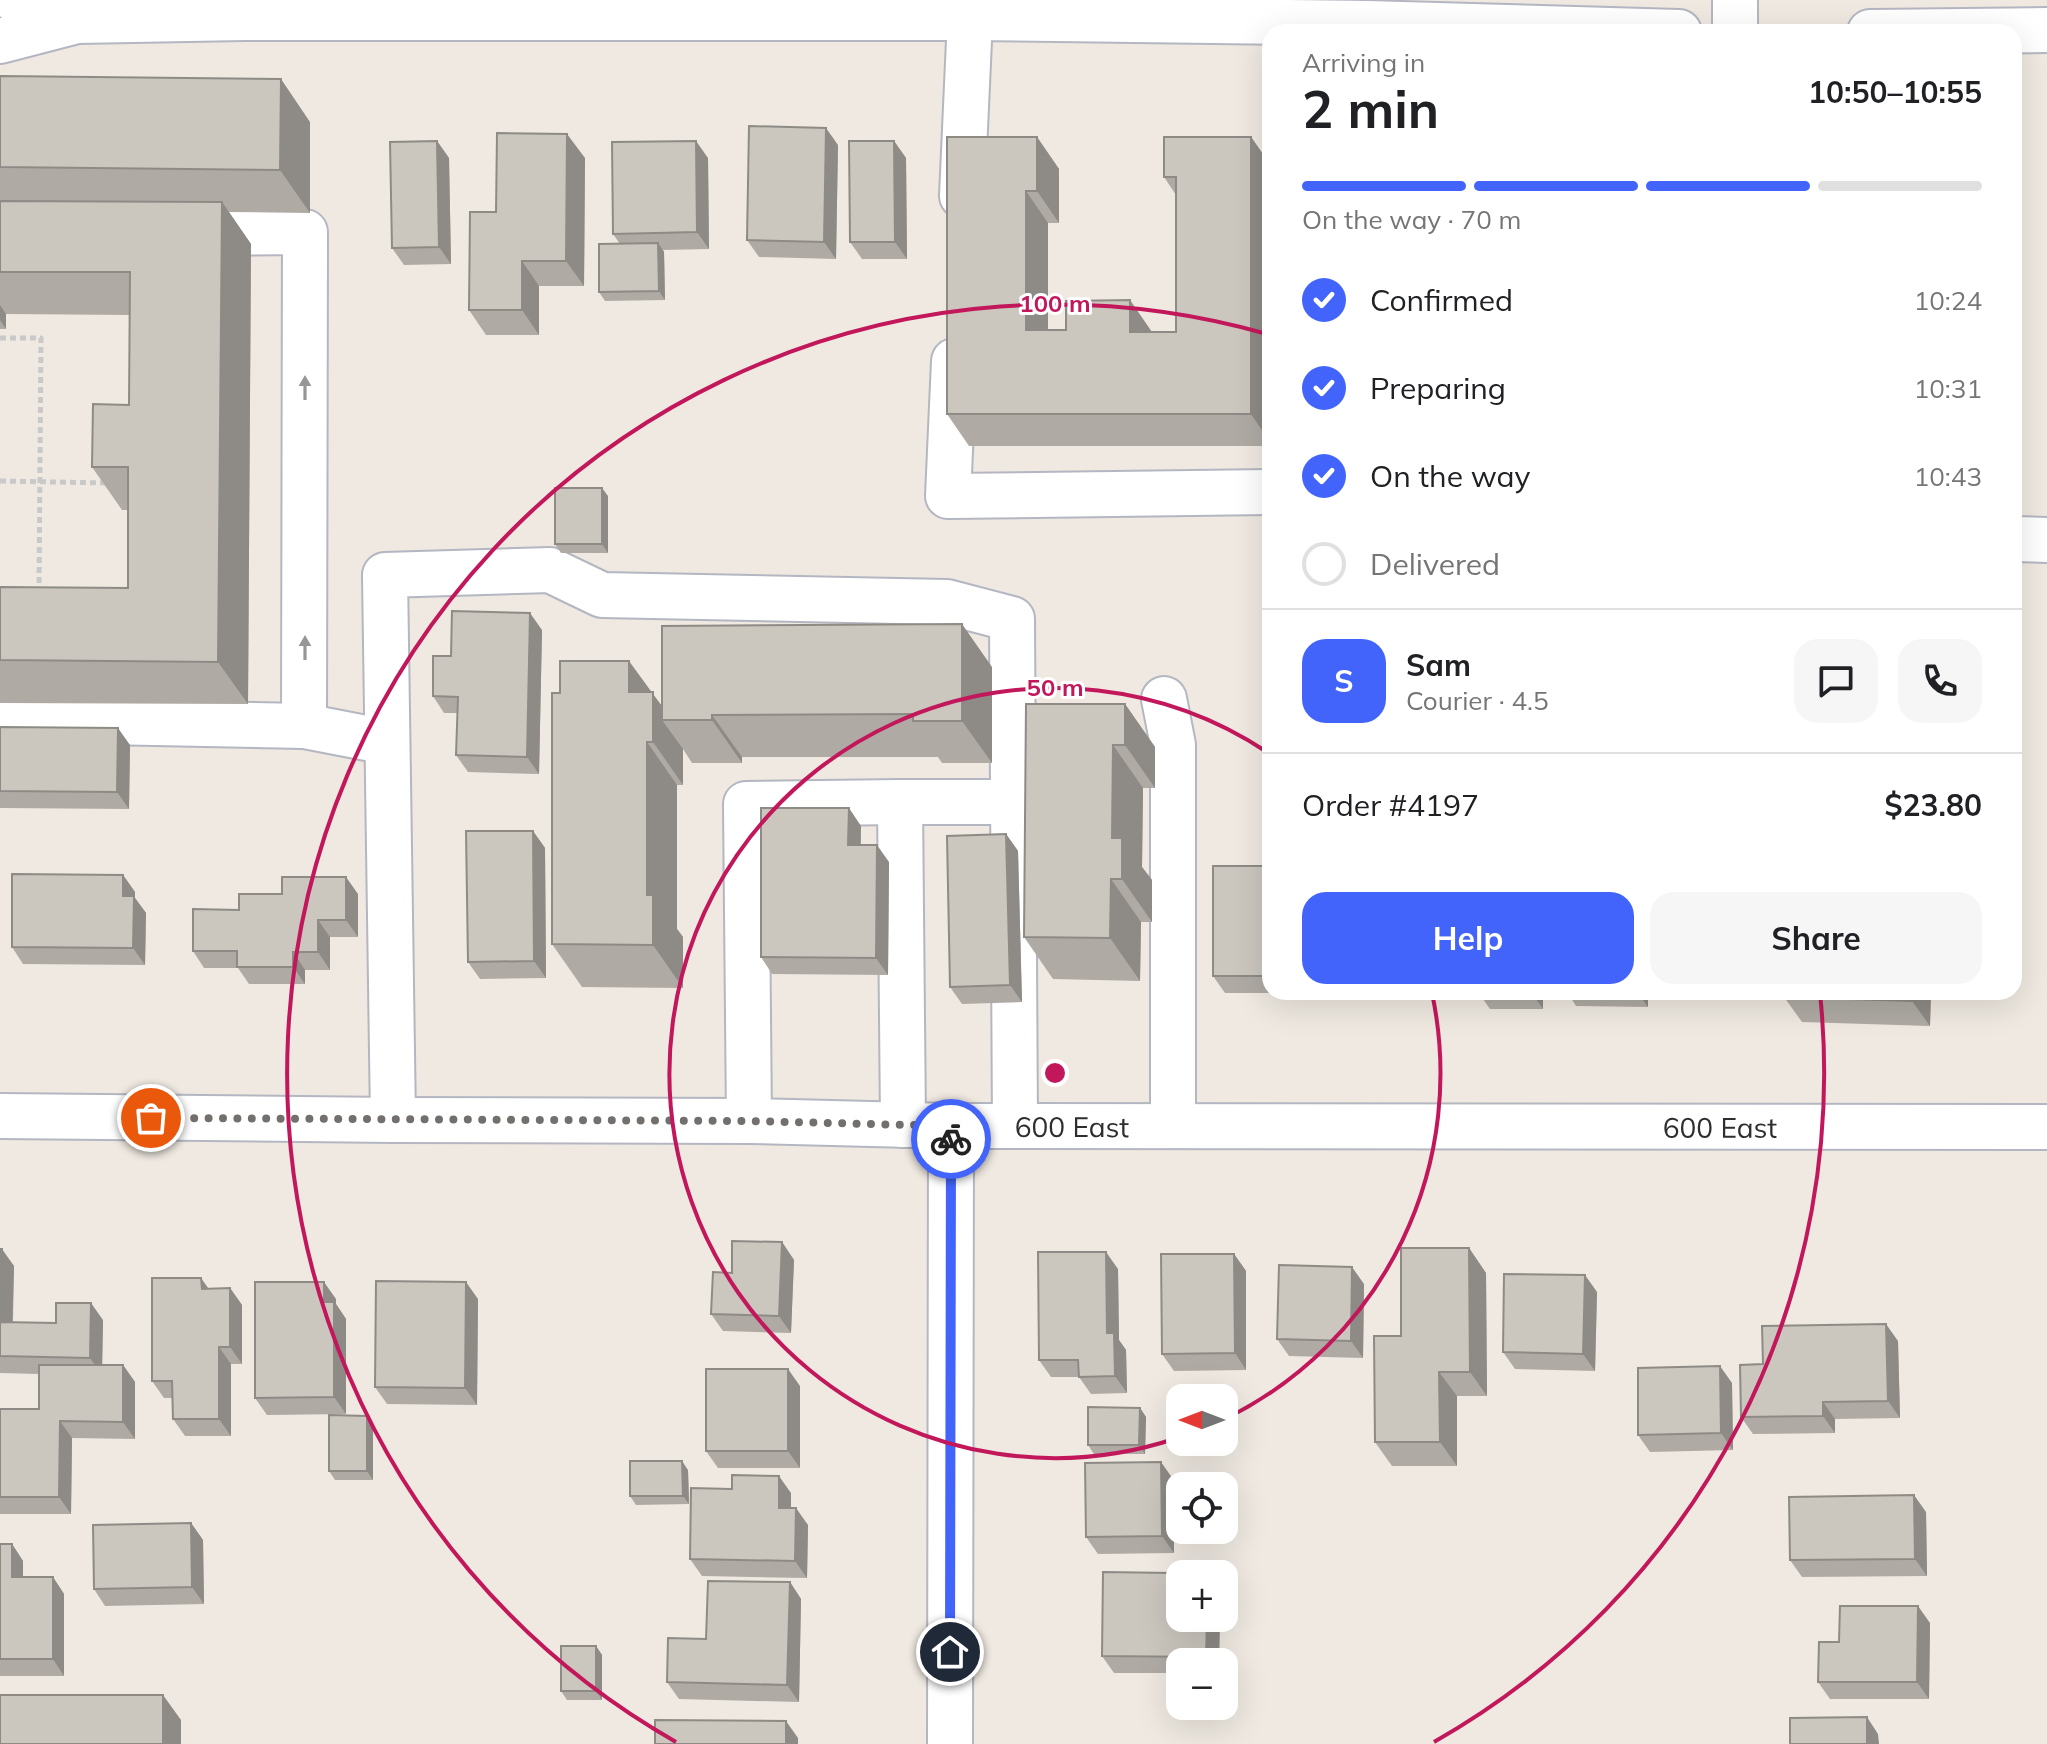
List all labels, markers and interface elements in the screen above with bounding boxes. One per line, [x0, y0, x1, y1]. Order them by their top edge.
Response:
text: Arriving in [1302, 46, 1425, 79]
text: 10:50–10:55 [1808, 73, 1982, 111]
text: 2 min [1302, 76, 1439, 141]
text: On the way · 70 m [1302, 203, 1521, 236]
icon: check [1302, 278, 1346, 322]
text: Confirmed [1370, 281, 1513, 319]
text: 10:24 [1914, 284, 1982, 317]
text: 100 m [1019, 288, 1091, 318]
icon: check [1302, 366, 1346, 410]
text: Preparing [1370, 369, 1506, 407]
text: 10:31 [1914, 372, 1982, 405]
one-way arrow [299, 375, 311, 400]
icon: check [1302, 454, 1346, 498]
text: On the way [1370, 457, 1530, 495]
text: 10:43 [1914, 460, 1982, 493]
text: Delivered [1370, 545, 1500, 583]
one-way arrow [299, 635, 311, 660]
button: chat [1794, 639, 1878, 723]
button: phone [1898, 639, 1982, 723]
text: Sam [1406, 646, 1471, 684]
text: S [1334, 662, 1354, 700]
text: 50 m [1027, 672, 1083, 702]
text: Courier · 4.5 [1406, 684, 1549, 717]
text: Order #4197 [1302, 786, 1479, 824]
text: $23.80 [1885, 786, 1982, 824]
button: Help [1302, 892, 1634, 984]
button: Share [1650, 892, 1982, 984]
centre of rings [1041, 1059, 1069, 1087]
pin [117, 1084, 185, 1152]
icon: bag [129, 1096, 173, 1140]
courier [911, 1099, 991, 1179]
street label: 600 East [1015, 1109, 1129, 1144]
street label: 600 East [1663, 1109, 1777, 1144]
icon: bike [929, 1117, 973, 1161]
north arrow [1166, 1384, 1238, 1456]
map controls [1166, 1384, 1238, 1720]
button: locate [1166, 1472, 1238, 1544]
button: + [1166, 1560, 1238, 1632]
pin [916, 1618, 984, 1686]
icon: home [928, 1630, 972, 1674]
button: − [1166, 1648, 1238, 1720]

